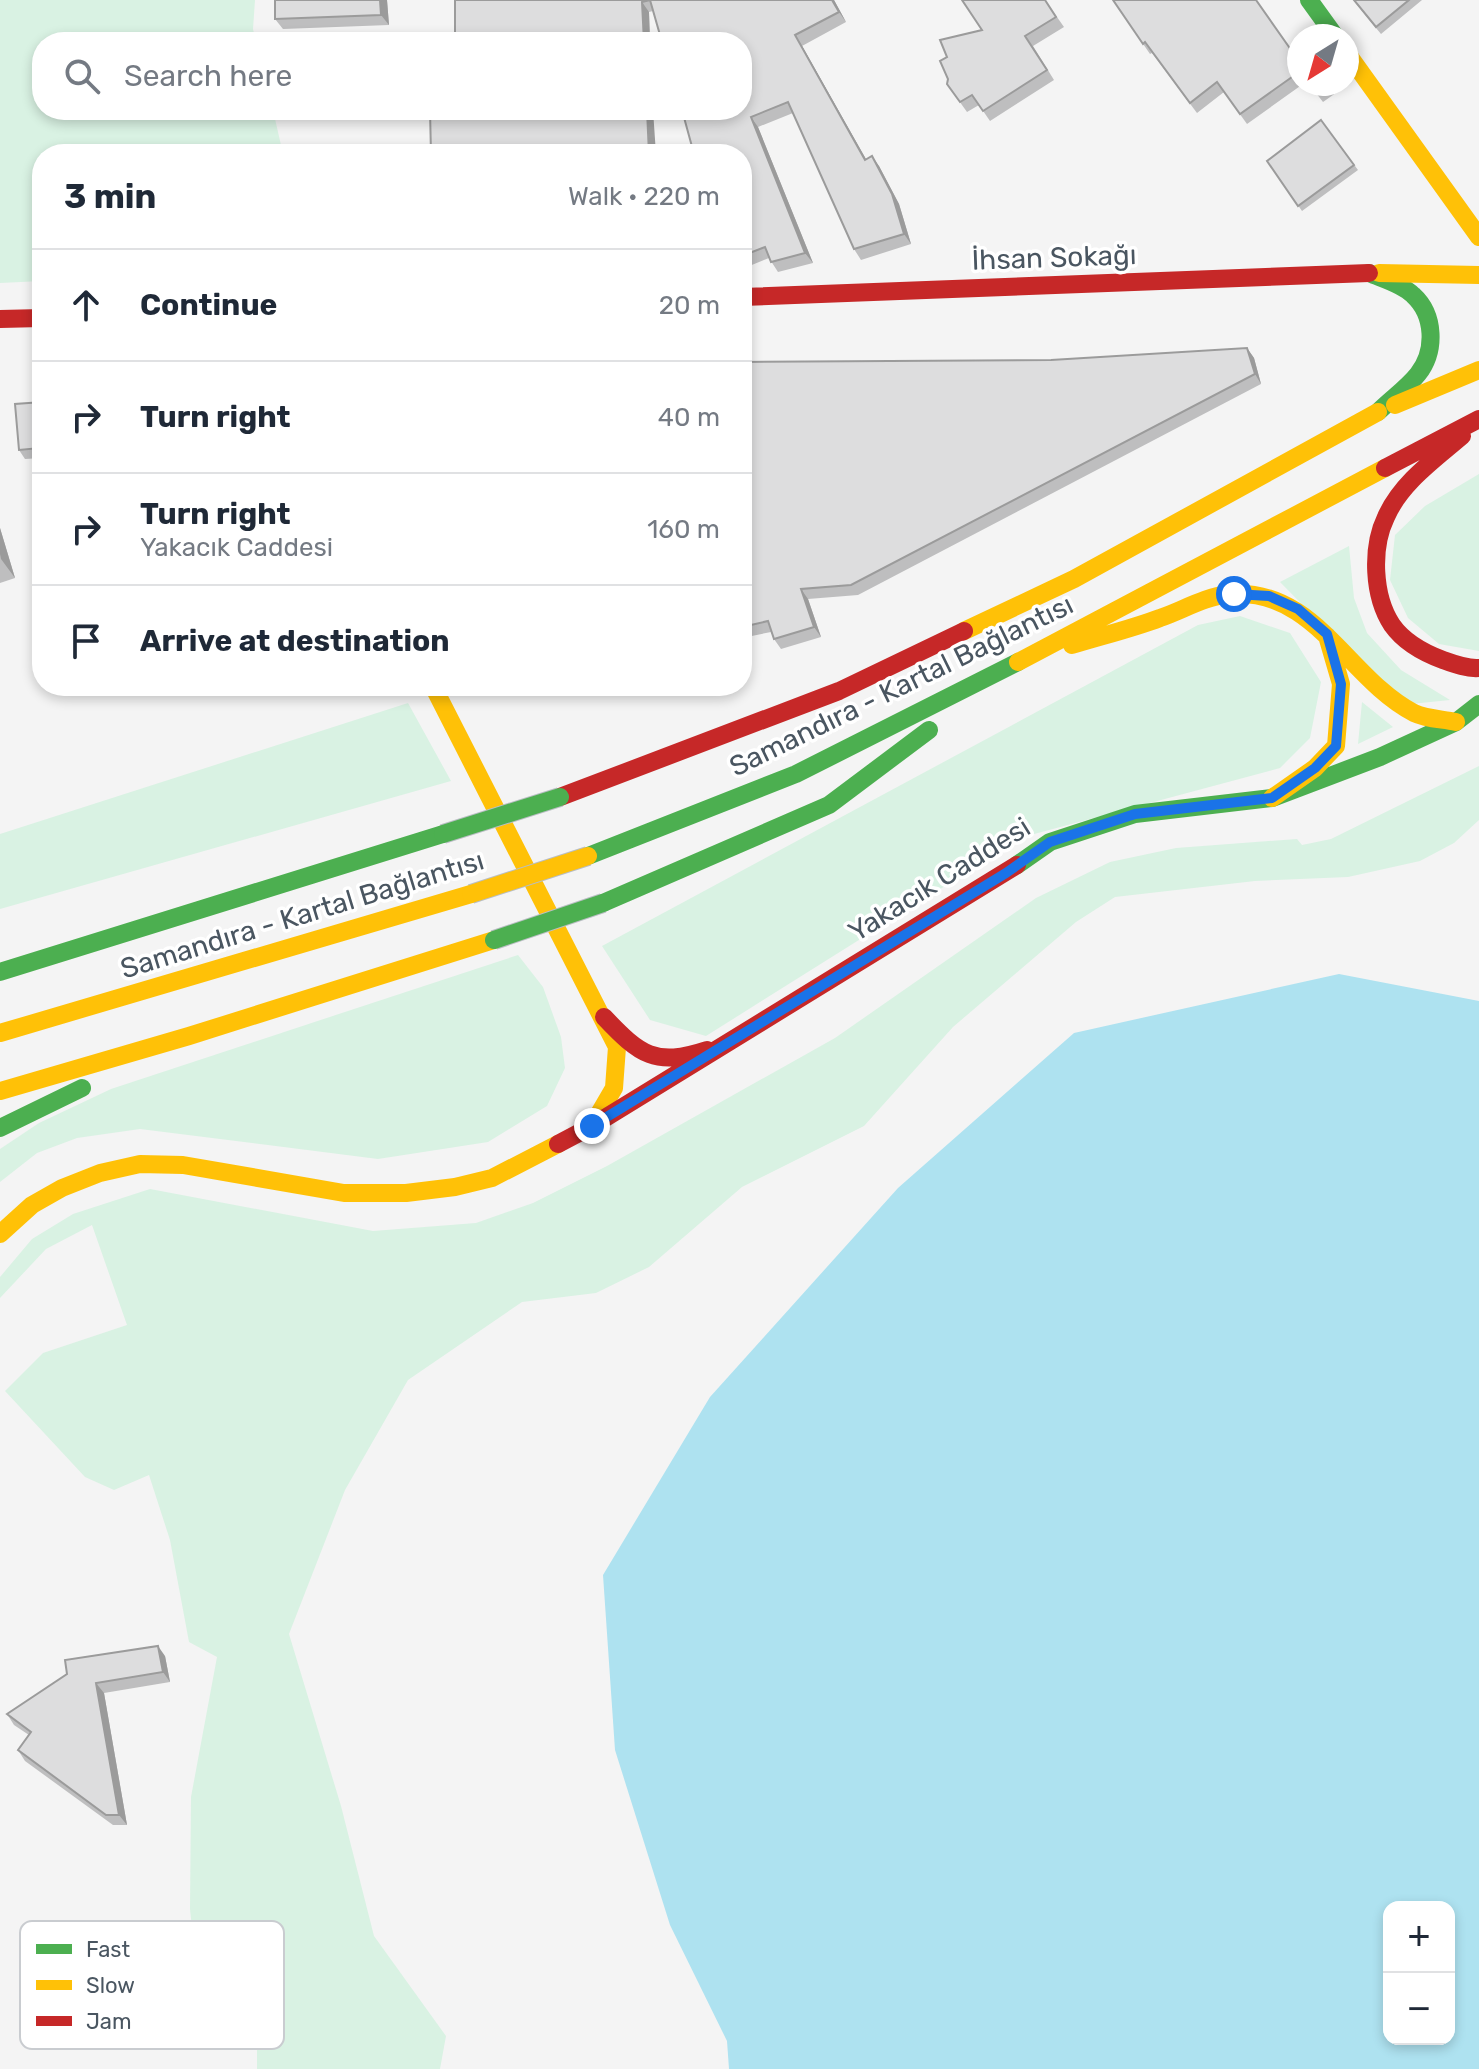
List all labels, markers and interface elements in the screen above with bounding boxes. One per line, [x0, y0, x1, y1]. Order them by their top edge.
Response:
north arrow [1287, 24, 1359, 96]
search box [32, 32, 752, 120]
icon: search [60, 54, 104, 98]
text: Search here [124, 58, 292, 94]
text: 3 min [64, 176, 156, 217]
text: Walk · 220 m [568, 181, 720, 212]
street label: İhsan Sokağı [971, 238, 1137, 277]
icon: ahead [64, 283, 108, 327]
text: Continue [140, 287, 277, 323]
text: 20 m [659, 290, 720, 321]
icon: right [64, 395, 108, 439]
text: Turn right [140, 399, 291, 435]
text: 40 m [658, 402, 720, 433]
text: Turn right [140, 496, 291, 532]
icon: right [64, 507, 108, 551]
text: 160 m [647, 514, 720, 545]
text: Yakacık Caddesi [140, 532, 333, 563]
route start [1216, 576, 1252, 612]
street label: Samandıra - Kartal Bağlantısı [724, 588, 1078, 783]
icon: arrive [64, 619, 108, 663]
text: Arrive at destination [140, 623, 450, 659]
street label: Yakacık Caddesi [842, 810, 1036, 948]
street label: Samandıra - Kartal Bağlantısı [116, 843, 488, 986]
route end [574, 1108, 610, 1144]
map controls [1383, 1901, 1455, 2045]
button: + [1383, 1901, 1455, 1973]
legend [20, 1921, 284, 2049]
text: Fast [86, 1936, 131, 1963]
text: Slow [86, 1972, 135, 1999]
button: − [1383, 1973, 1455, 2045]
text: Jam [86, 2008, 132, 2035]

